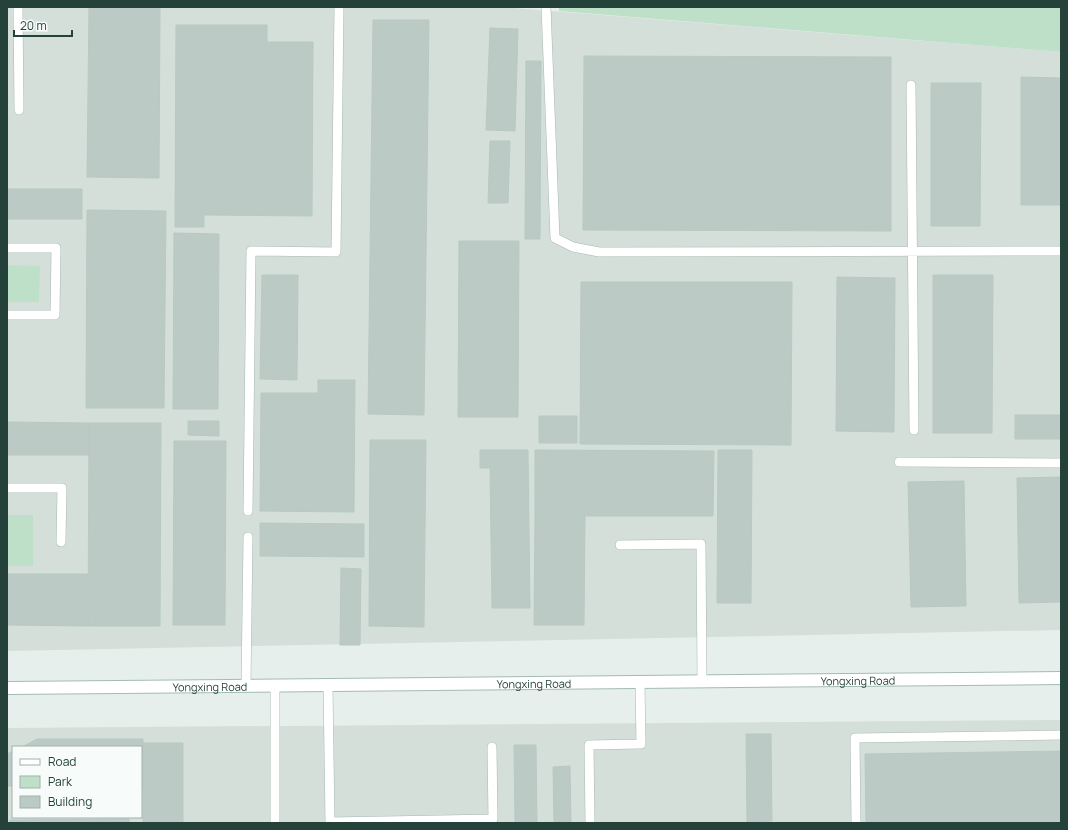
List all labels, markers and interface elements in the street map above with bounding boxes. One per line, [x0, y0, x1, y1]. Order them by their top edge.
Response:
scale bar [14, 12, 72, 38]
text: 20 m [20, 17, 47, 34]
street label: Yongxing Road [821, 672, 895, 688]
street label: Yongxing Road [497, 675, 571, 691]
street label: Yongxing Road [173, 678, 247, 694]
legend [12, 746, 142, 818]
text: Road [48, 753, 76, 770]
text: Park [48, 773, 73, 790]
text: Building [48, 793, 92, 810]

